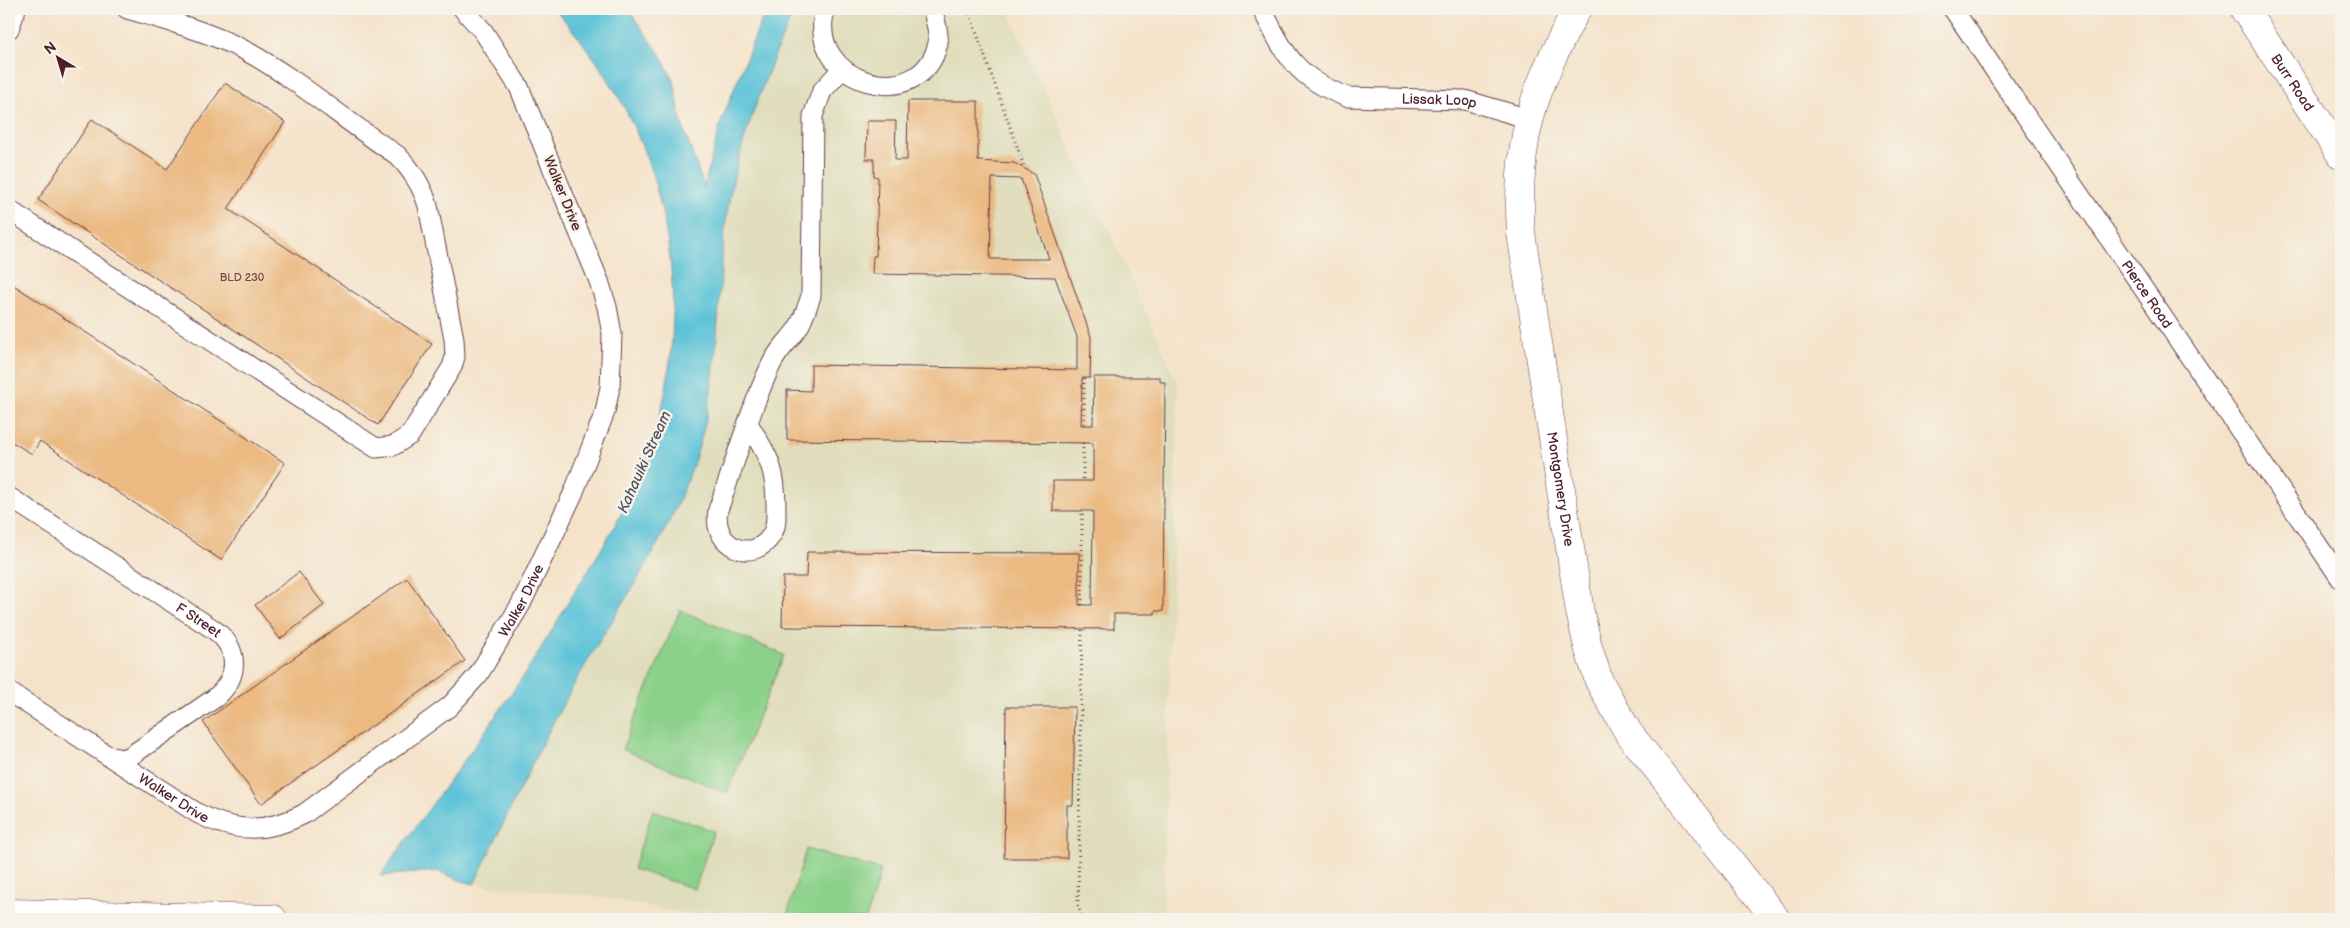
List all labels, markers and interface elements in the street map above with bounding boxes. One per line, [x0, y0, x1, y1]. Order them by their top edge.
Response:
north arrow [32, 32, 82, 82]
text: N [41, 38, 60, 58]
street label: Burr Road [2267, 51, 2317, 114]
street label: Lissak Loop [1401, 90, 1479, 112]
street label: Walker Drive [540, 153, 585, 233]
street label: Pierce Road [2118, 257, 2176, 332]
house number: BLD 230 [220, 271, 265, 284]
water label: Kahauiki Stream [613, 408, 675, 516]
street label: Montgomery Drive [1543, 431, 1578, 548]
street label: Walker Drive [495, 562, 548, 640]
street label: F Street [173, 599, 225, 641]
street label: Walker Drive [135, 770, 212, 827]

